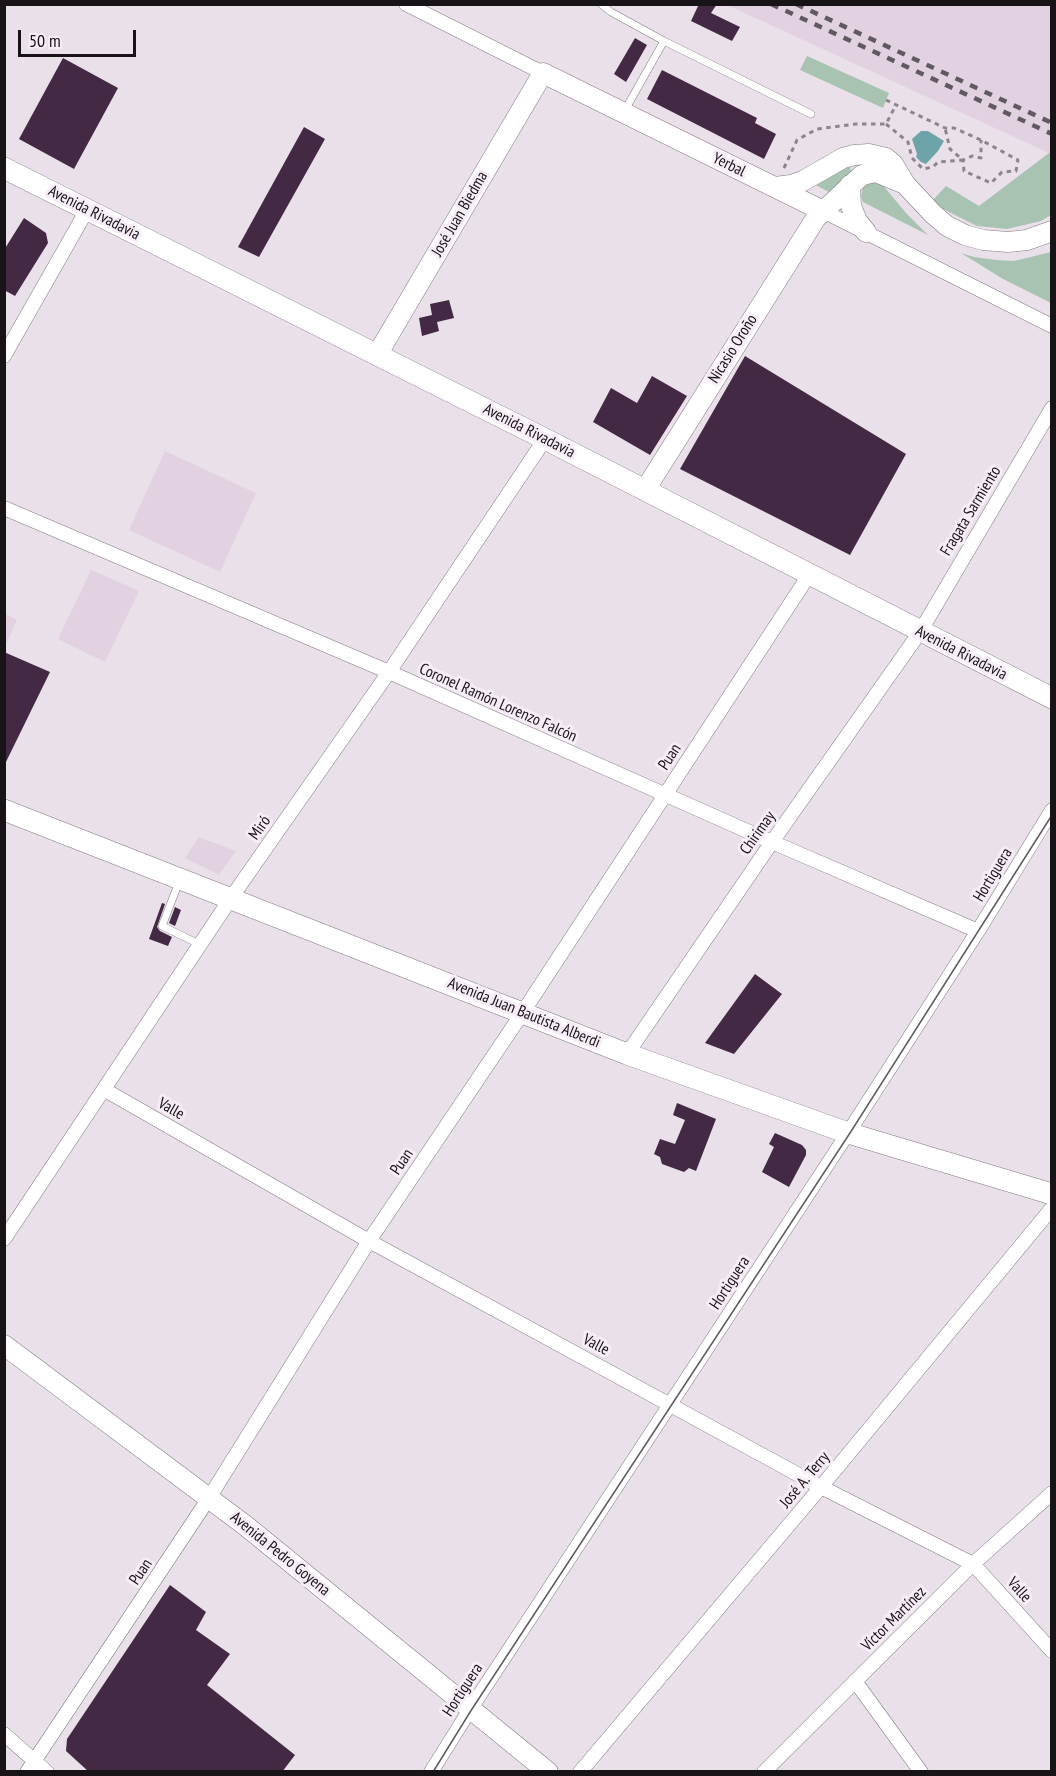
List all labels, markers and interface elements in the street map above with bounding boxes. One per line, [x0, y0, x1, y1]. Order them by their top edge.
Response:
scale bar [21, 18, 140, 56]
text: 50 m [29, 29, 61, 52]
street label: Yerbal [709, 149, 749, 181]
street label: José Juan Biedma [428, 168, 492, 260]
street label: Avenida Rivadavia [45, 182, 143, 244]
street label: Nicasio Oroño [704, 311, 762, 387]
street label: Avenida Rivadavia [480, 400, 578, 462]
street label: Fragata Sarmiento [937, 463, 1005, 559]
street label: Avenida Rivadavia [912, 622, 1010, 684]
street label: Coronel Ramón Lorenzo Falcón [416, 660, 580, 746]
street label: Puan [655, 740, 685, 774]
street label: Chirimay [736, 808, 780, 858]
street label: Miró [245, 812, 275, 844]
street label: Hortiguera [969, 845, 1017, 905]
street label: Avenida Juan Bautista Alberdi [445, 974, 603, 1052]
street label: Valle [154, 1094, 188, 1124]
street label: Puan [386, 1145, 418, 1179]
street label: Hortiguera [706, 1253, 754, 1313]
street label: Valle [579, 1330, 613, 1360]
street label: José A. Terry [776, 1448, 834, 1512]
street label: Avenida Pedro Goyena [226, 1508, 334, 1600]
street label: Puan [125, 1555, 157, 1589]
street label: Valle [1003, 1573, 1035, 1607]
street label: Víctor Martínez [858, 1583, 930, 1655]
street label: Hortiguera [439, 1660, 487, 1720]

